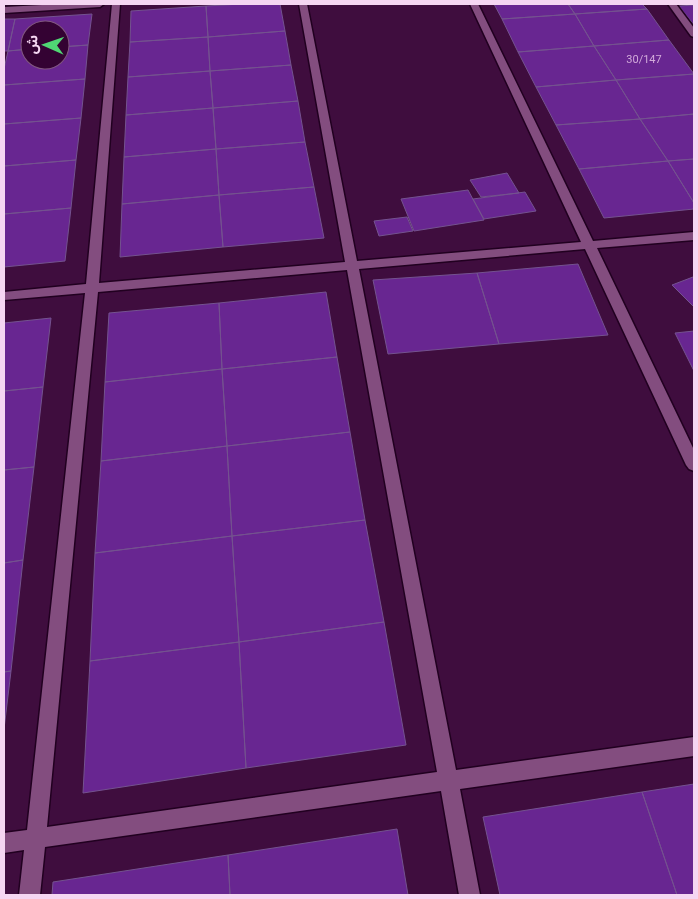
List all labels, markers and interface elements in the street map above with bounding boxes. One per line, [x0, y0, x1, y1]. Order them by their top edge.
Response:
north arrow [20, 20, 70, 70]
text: ش [24, 35, 40, 54]
house number: 30/147 [626, 53, 662, 66]

